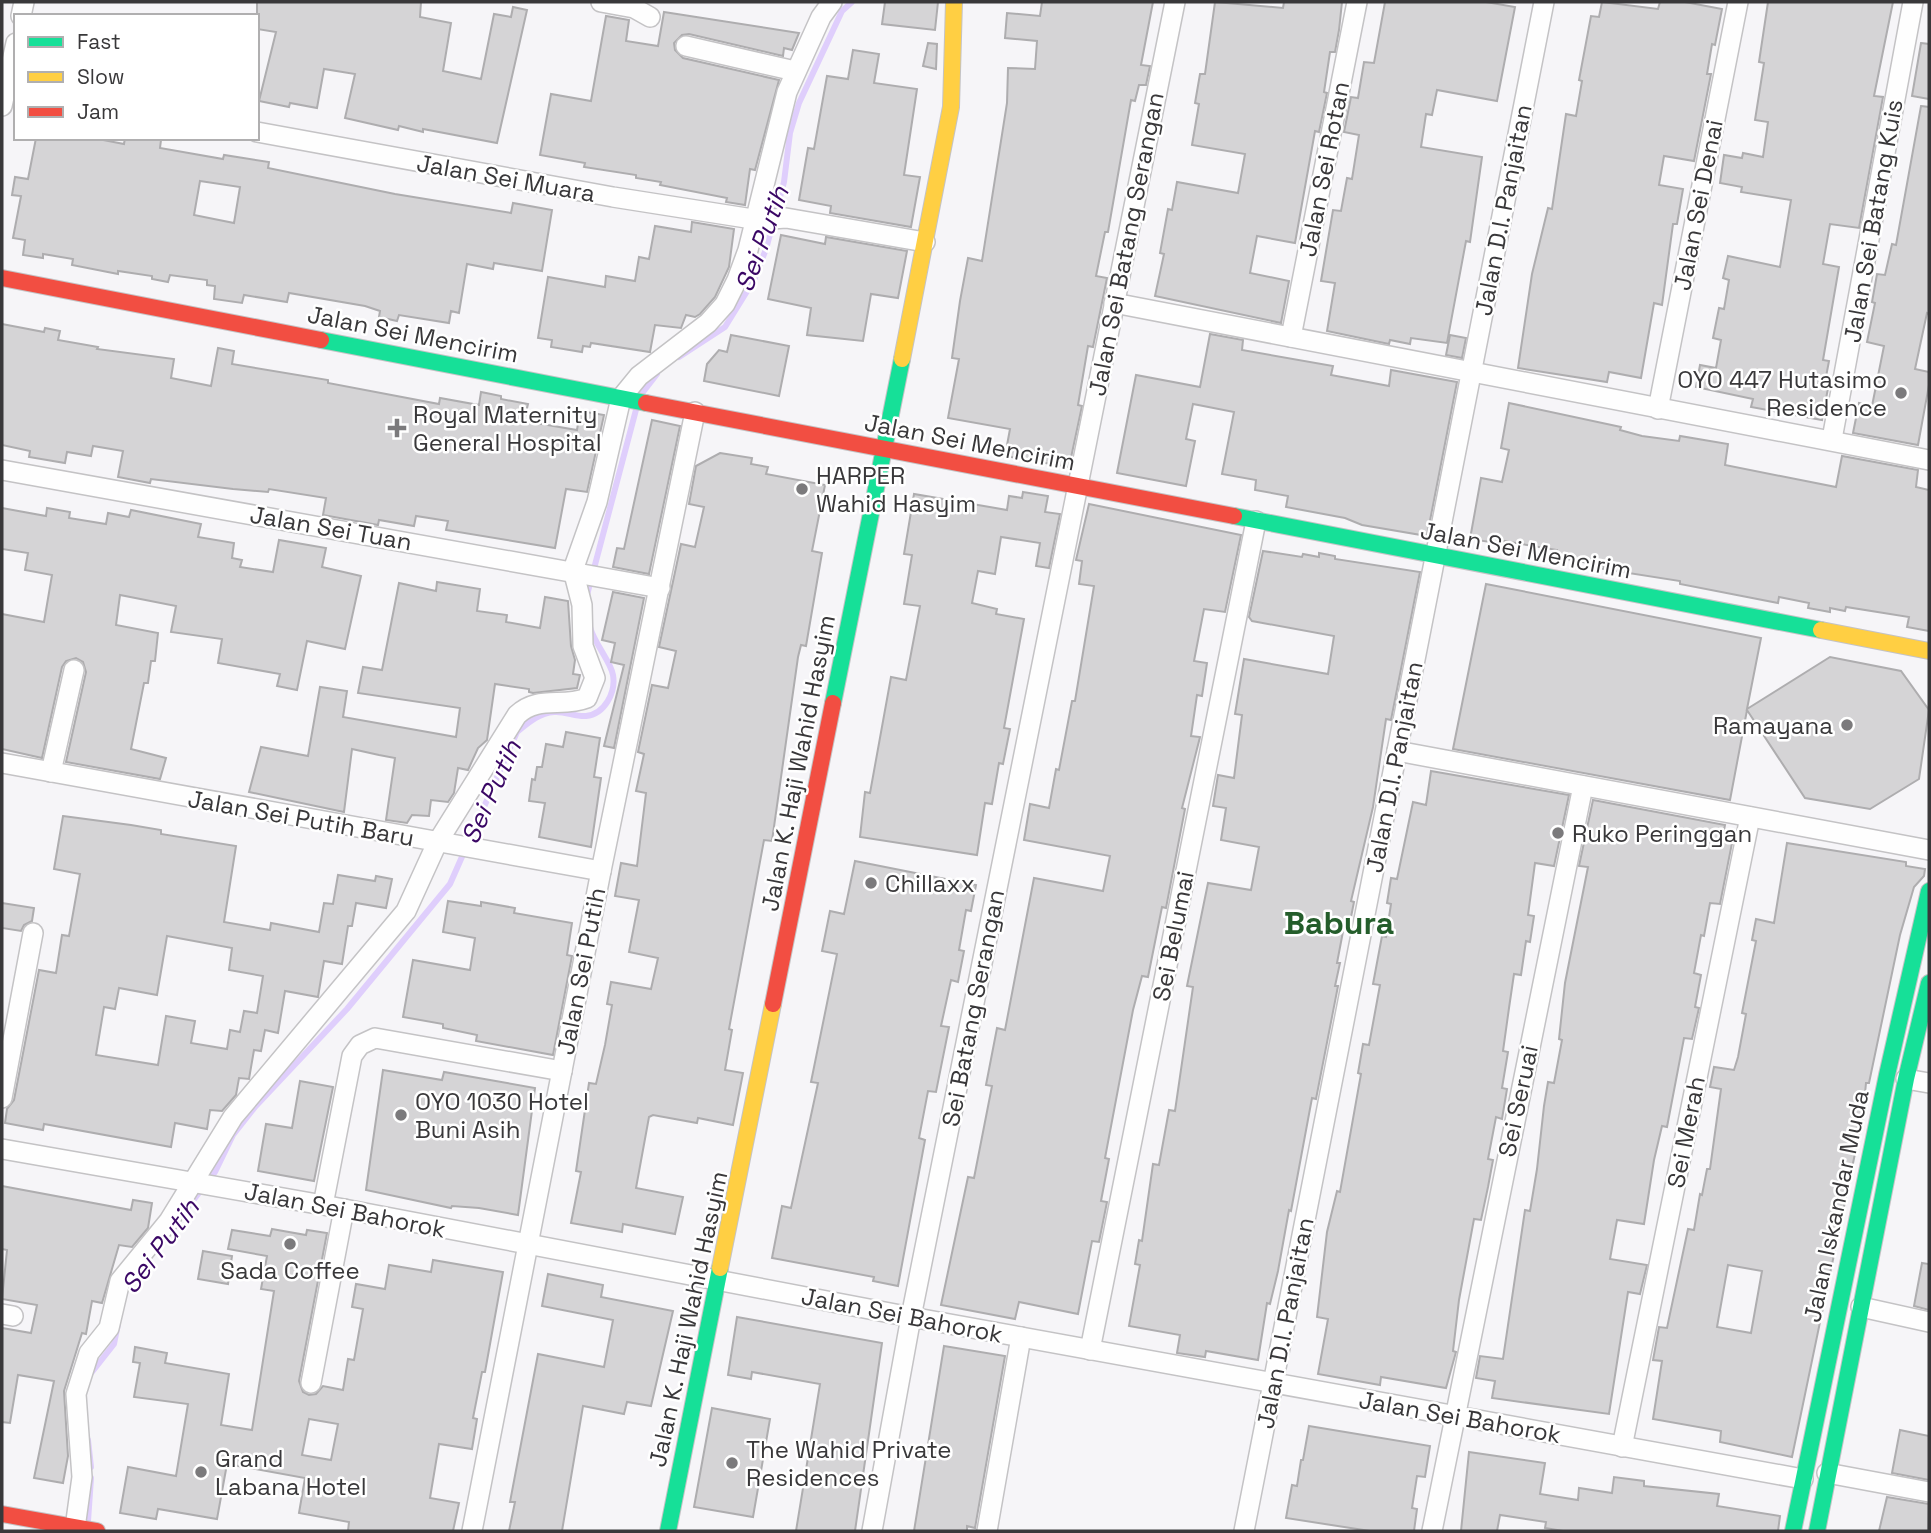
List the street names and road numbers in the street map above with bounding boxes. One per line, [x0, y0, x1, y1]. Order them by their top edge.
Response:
street label: Jalan Sei Rotan [1292, 79, 1356, 259]
street label: Jalan Sei Batang Serangan [1081, 89, 1171, 399]
street label: Jalan Sei Batang Kuis [1836, 97, 1910, 345]
street label: Jalan D.I. Panjaitan [1467, 102, 1539, 318]
street label: Jalan Sei Denai [1666, 117, 1730, 293]
street label: Jalan Sei Muara [414, 147, 598, 209]
street label: Jalan Sei Mencirim [305, 298, 521, 370]
street label: Jalan Sei Mencirim [862, 406, 1078, 478]
street label: Jalan Sei Tuan [248, 499, 414, 557]
street label: Jalan Sei Mencirim [1418, 514, 1634, 586]
street label: Jalan K. Haji Wahid Hasyim [754, 612, 842, 914]
street label: Jalan D.I. Panjaitan [1358, 659, 1430, 875]
street label: Jalan Sei Putih Baru [185, 783, 417, 853]
street label: Sei Belumai [1145, 868, 1201, 1004]
street label: Jalan Sei Putih [550, 885, 612, 1057]
street label: Sei Batang Serangan [935, 887, 1011, 1129]
street label: Sei Seruai [1491, 1042, 1545, 1160]
street label: Sei Merah [1660, 1074, 1712, 1190]
street label: Jalan Iskandar Muda [1796, 1087, 1876, 1325]
street label: Jalan K. Haji Wahid Hasyim [641, 1168, 735, 1470]
street label: Jalan Sei Bahorok [242, 1175, 448, 1245]
street label: Jalan D.I. Panjaitan [1249, 1215, 1321, 1431]
street label: Jalan Sei Bahorok [799, 1280, 1005, 1350]
street label: Jalan Sei Bahorok [1357, 1384, 1563, 1450]

